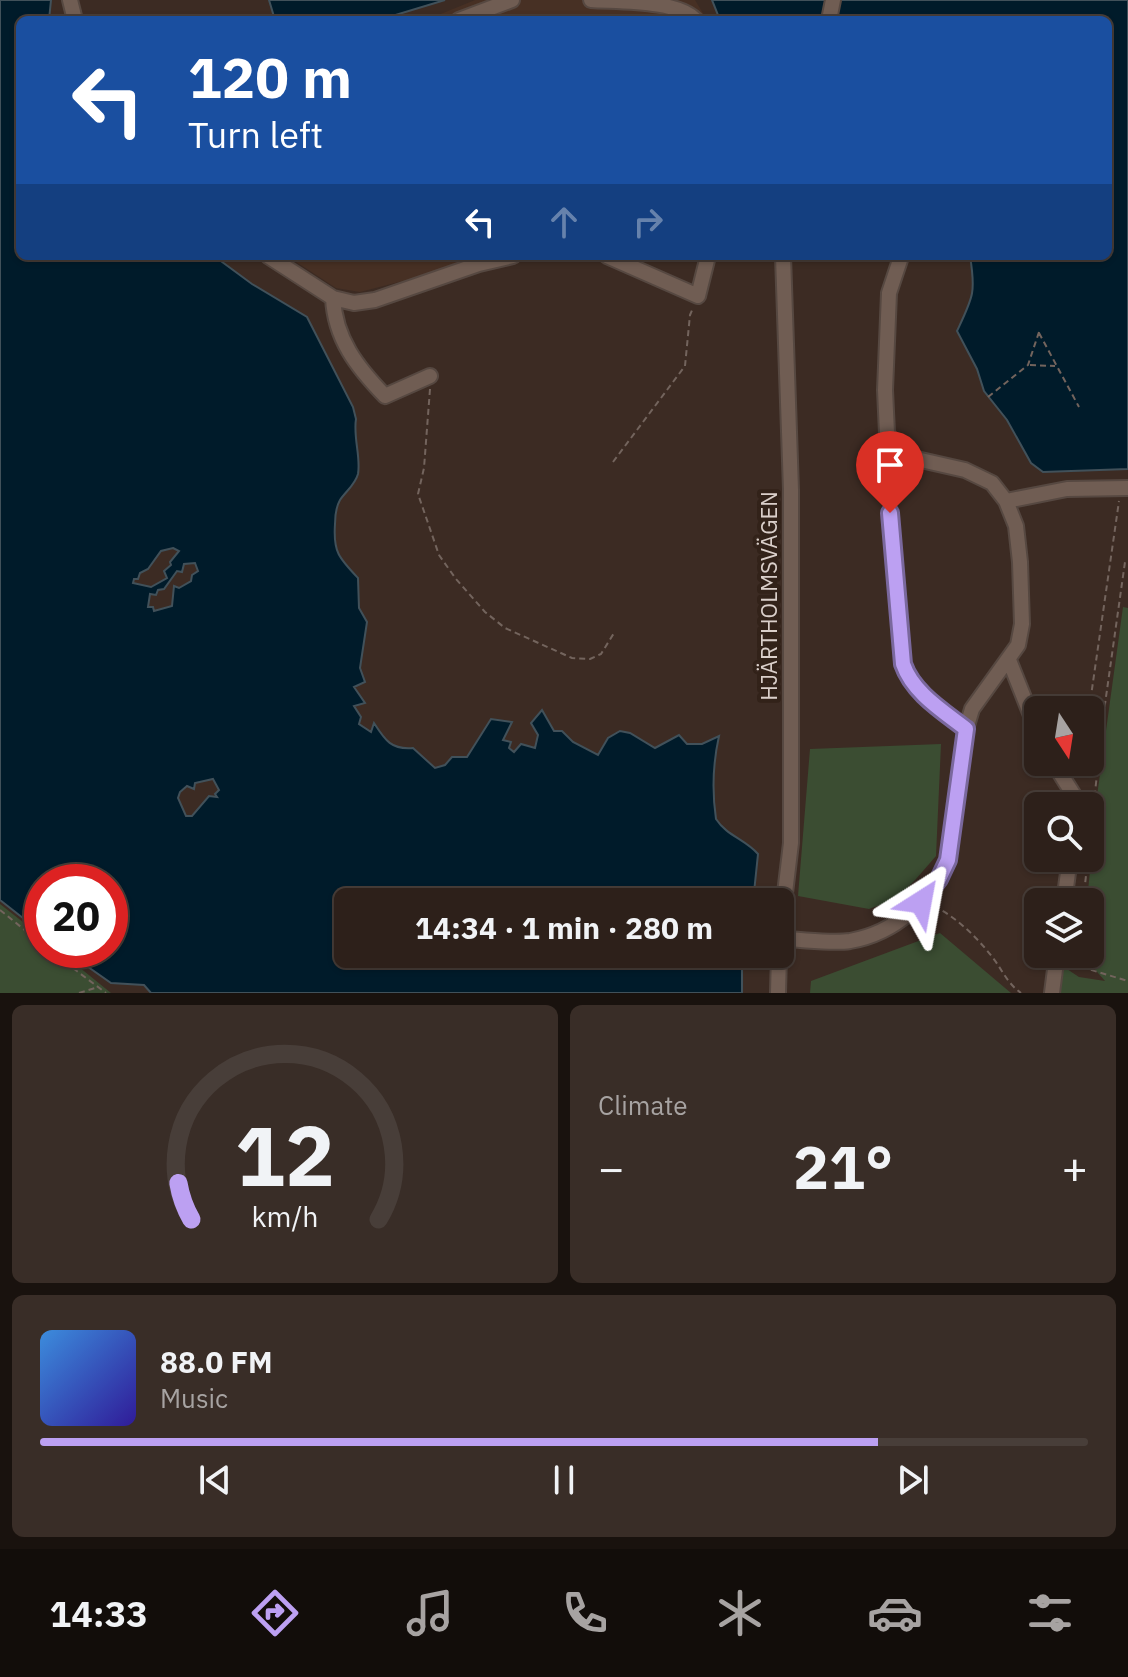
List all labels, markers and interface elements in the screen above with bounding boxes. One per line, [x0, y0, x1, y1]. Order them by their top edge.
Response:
text: 120 m [188, 41, 352, 113]
icon: left [56, 48, 160, 152]
text: Turn left [188, 111, 323, 158]
icon: left [458, 200, 502, 244]
icon: ahead [542, 200, 586, 244]
icon: right [626, 200, 670, 244]
pin [856, 431, 924, 513]
icon: arrive [868, 443, 912, 487]
street label: HJÄRTHOLMSVÄGEN [754, 491, 783, 701]
north arrow [1024, 696, 1104, 776]
map controls [1024, 696, 1104, 968]
button: search [1024, 792, 1104, 872]
position arrow [879, 860, 963, 944]
speed limit sign: 20 [24, 864, 128, 968]
button: layers [1024, 888, 1104, 968]
text: 14:34 · 1 min · 280 m [415, 908, 713, 947]
text: Climate [598, 1088, 688, 1122]
text: 12 [235, 1101, 335, 1209]
text: 21° [793, 1127, 893, 1206]
text: − [598, 1139, 624, 1196]
text: + [1062, 1139, 1088, 1196]
text: km/h [251, 1198, 319, 1235]
text: 88.0 FM [160, 1342, 273, 1381]
text: Music [160, 1381, 228, 1415]
icon: previous [193, 1458, 237, 1502]
icon: pause [542, 1458, 586, 1502]
icon: next [891, 1458, 935, 1502]
icon: directions [247, 1585, 303, 1641]
icon: music [402, 1585, 458, 1641]
icon: phone [557, 1585, 613, 1641]
icon: climate [712, 1585, 768, 1641]
icon: car [867, 1585, 923, 1641]
icon: filters [1022, 1585, 1078, 1641]
text: 14:33 [50, 1590, 148, 1637]

